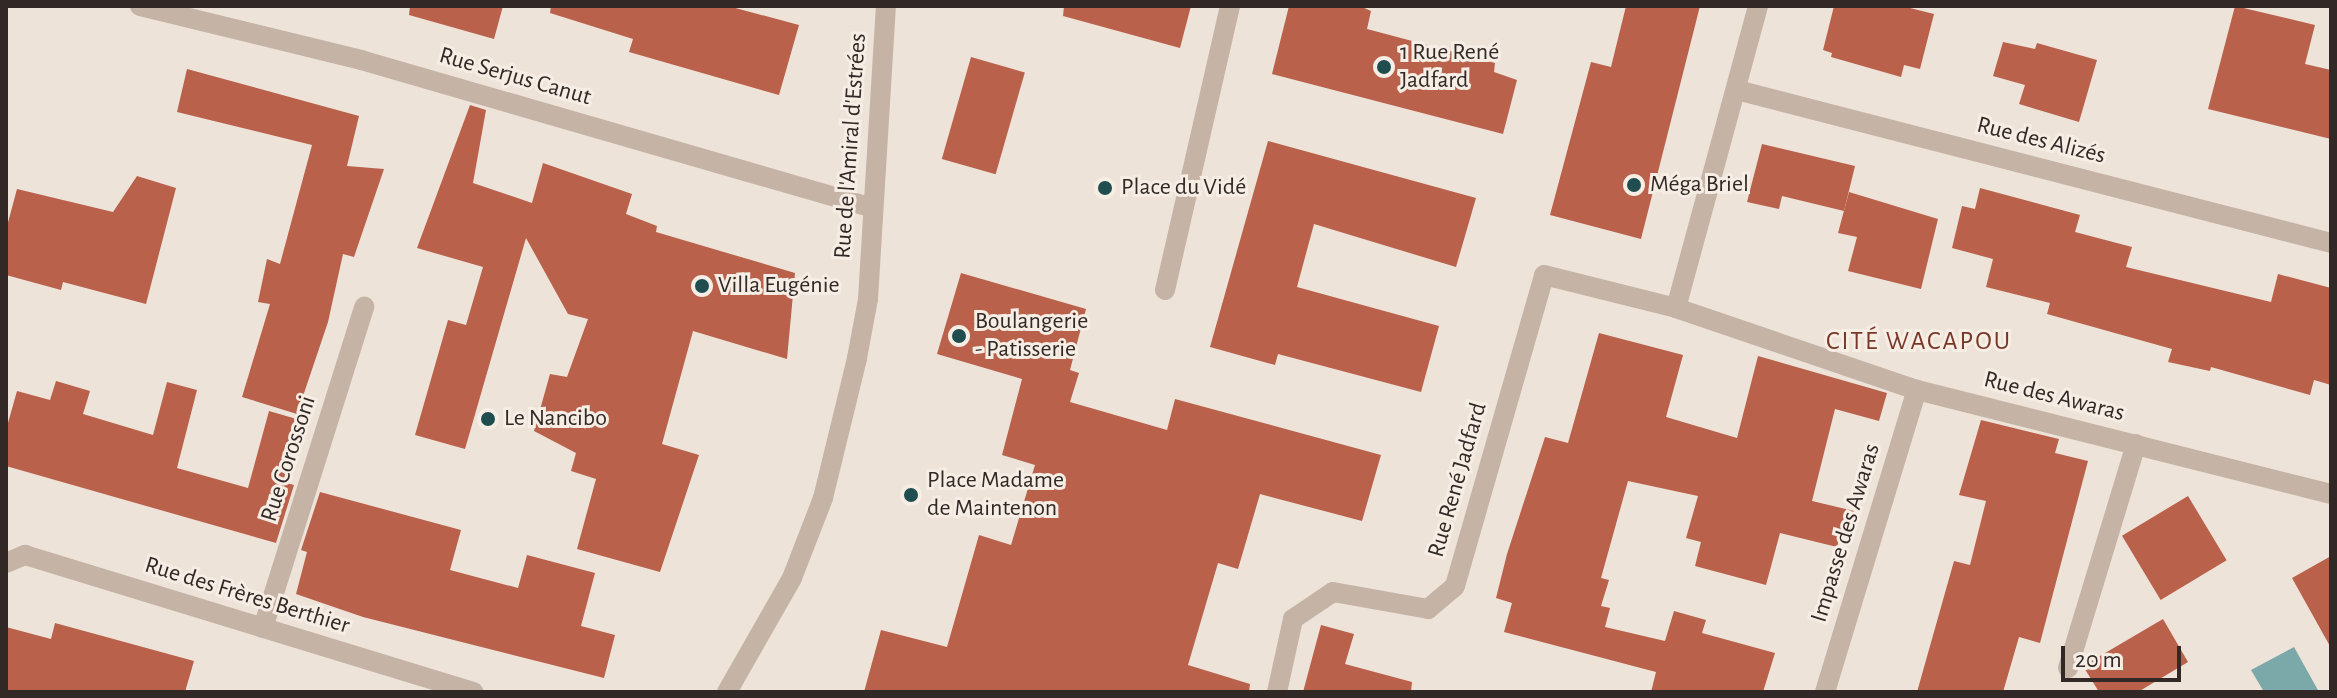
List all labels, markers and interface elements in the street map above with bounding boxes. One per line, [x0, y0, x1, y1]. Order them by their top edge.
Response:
street label: Rue de l'Amiral d'Estrées [829, 32, 873, 260]
place label: 1 Rue René Jadfard [1400, 39, 1499, 95]
street label: Rue Serjus Canut [436, 42, 594, 112]
marker: 1 Rue René Jadfard [1375, 58, 1393, 76]
street label: Rue des Alizés [1974, 111, 2108, 171]
place label: Méga Briel [1650, 171, 1749, 199]
place label: Place du Vidé [1121, 174, 1246, 202]
marker: Méga Briel [1625, 176, 1643, 194]
marker: Place du Vidé [1096, 179, 1114, 197]
place label: Villa Eugénie [718, 272, 840, 300]
marker: Villa Eugénie [693, 277, 711, 295]
place label: Boulangerie - Patisserie [975, 308, 1088, 364]
district label: CITÉ WACAPOU [1826, 326, 2012, 358]
marker: Boulangerie - Patisserie [950, 327, 968, 345]
street label: Rue des Awaras [1981, 366, 2127, 428]
street label: Rue Corossoni [255, 392, 323, 526]
street label: Rue René Jadfard [1422, 399, 1494, 561]
place label: Le Nancibo [504, 405, 607, 433]
marker: Le Nancibo [479, 410, 497, 428]
street label: Impasse des Awaras [1805, 440, 1887, 626]
place label: Place Madame de Maintenon [927, 467, 1064, 523]
marker: Place Madame de Maintenon [902, 486, 920, 504]
street label: Rue des Frères Berthier [141, 551, 353, 641]
scale bar [2065, 630, 2185, 680]
text: 20 m [2075, 648, 2122, 672]

